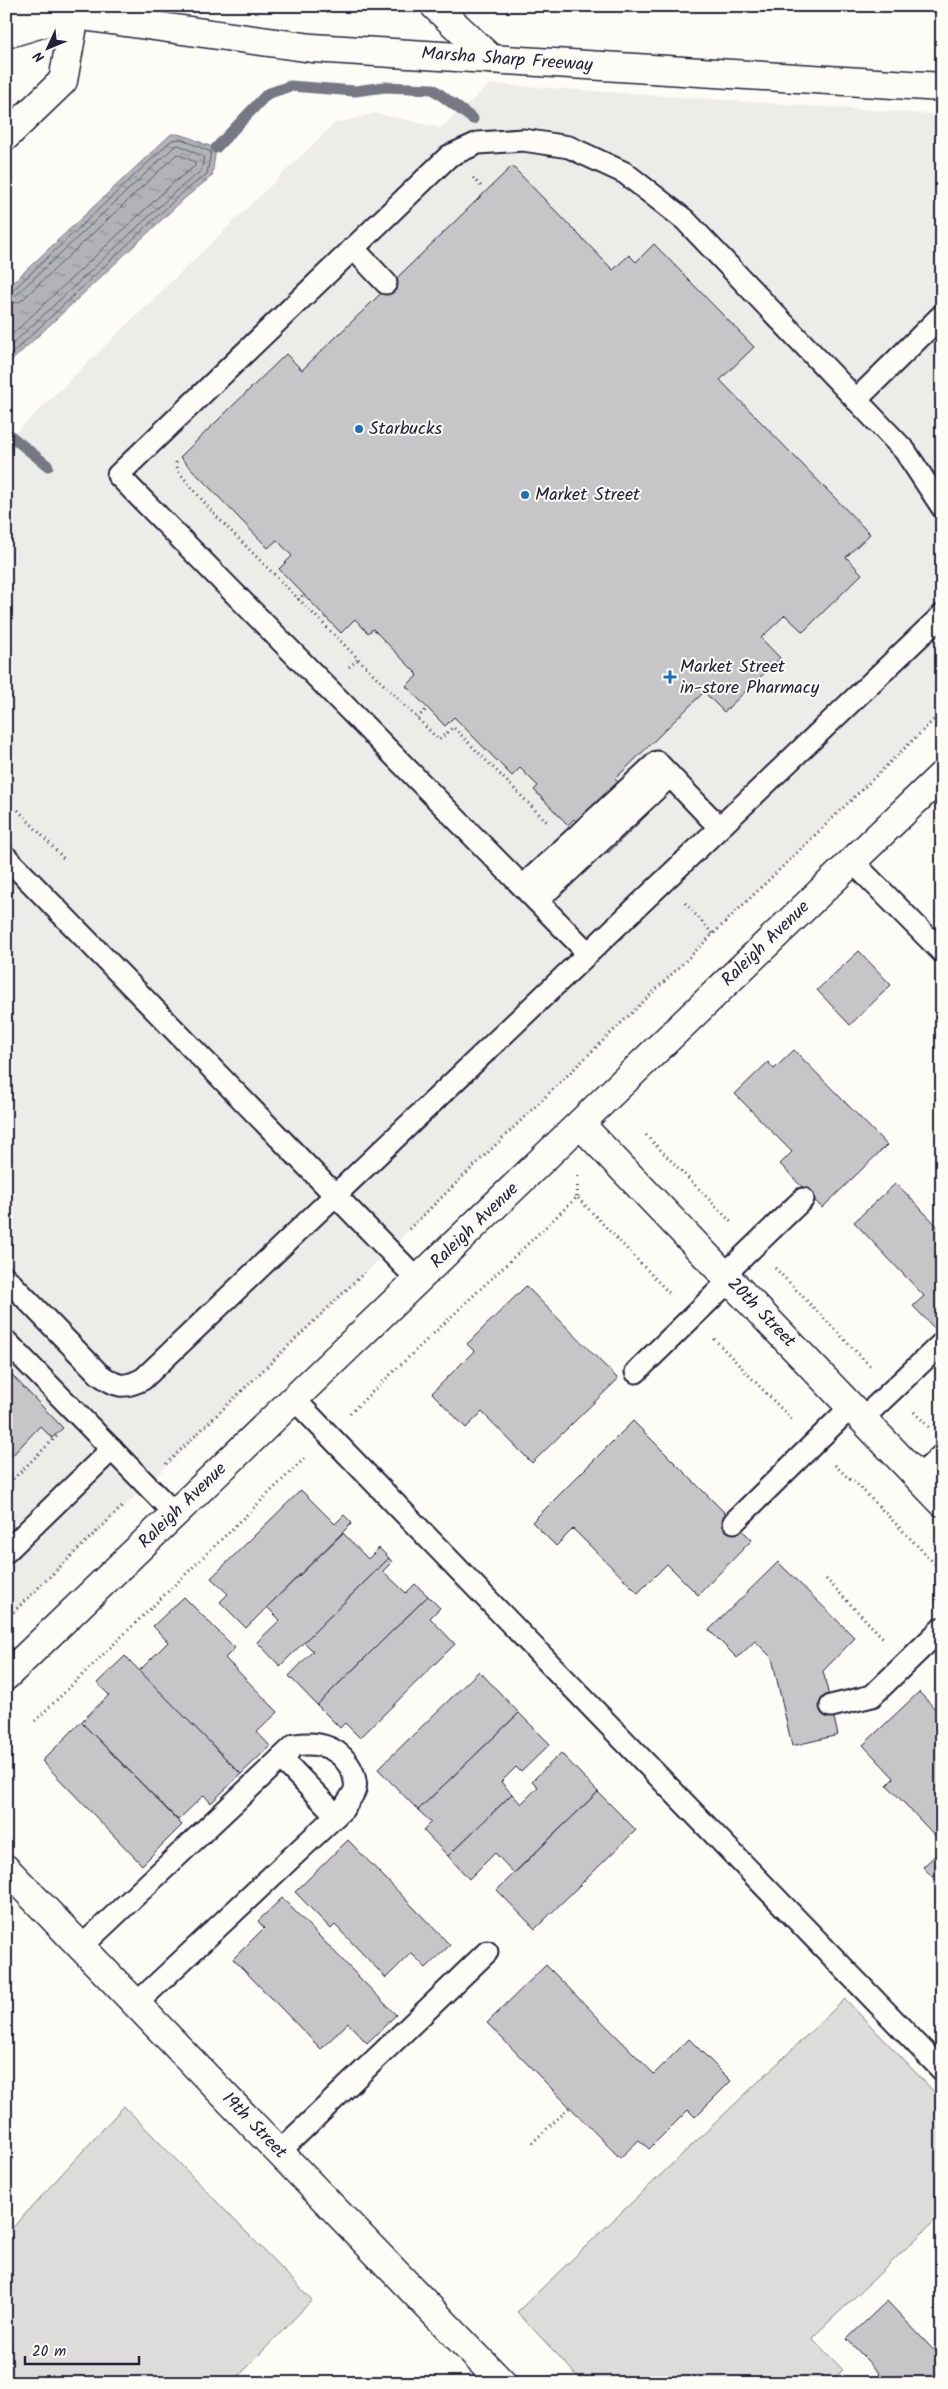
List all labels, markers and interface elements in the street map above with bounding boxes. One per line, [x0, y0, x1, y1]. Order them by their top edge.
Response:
north arrow [22, 22, 72, 72]
street label: Marsha Sharp Freeway [420, 40, 594, 80]
text: N [28, 45, 50, 67]
place label: Starbucks [369, 415, 442, 444]
marker: Starbucks [353, 423, 365, 435]
place label: Market Street [535, 481, 641, 510]
marker: Market Street [519, 489, 531, 501]
place label: Market Street in-store Pharmacy [680, 653, 820, 703]
marker: Market Street in-store Pharmacy [664, 671, 676, 683]
street label: Raleigh Avenue [715, 894, 817, 994]
street label: Raleigh Avenue [424, 1176, 526, 1276]
street label: 20th Street [720, 1271, 803, 1356]
street label: Raleigh Avenue [132, 1456, 234, 1556]
street label: 19th Street [214, 2086, 294, 2167]
scale bar [25, 2334, 139, 2366]
text: 20 m [32, 2340, 66, 2364]

